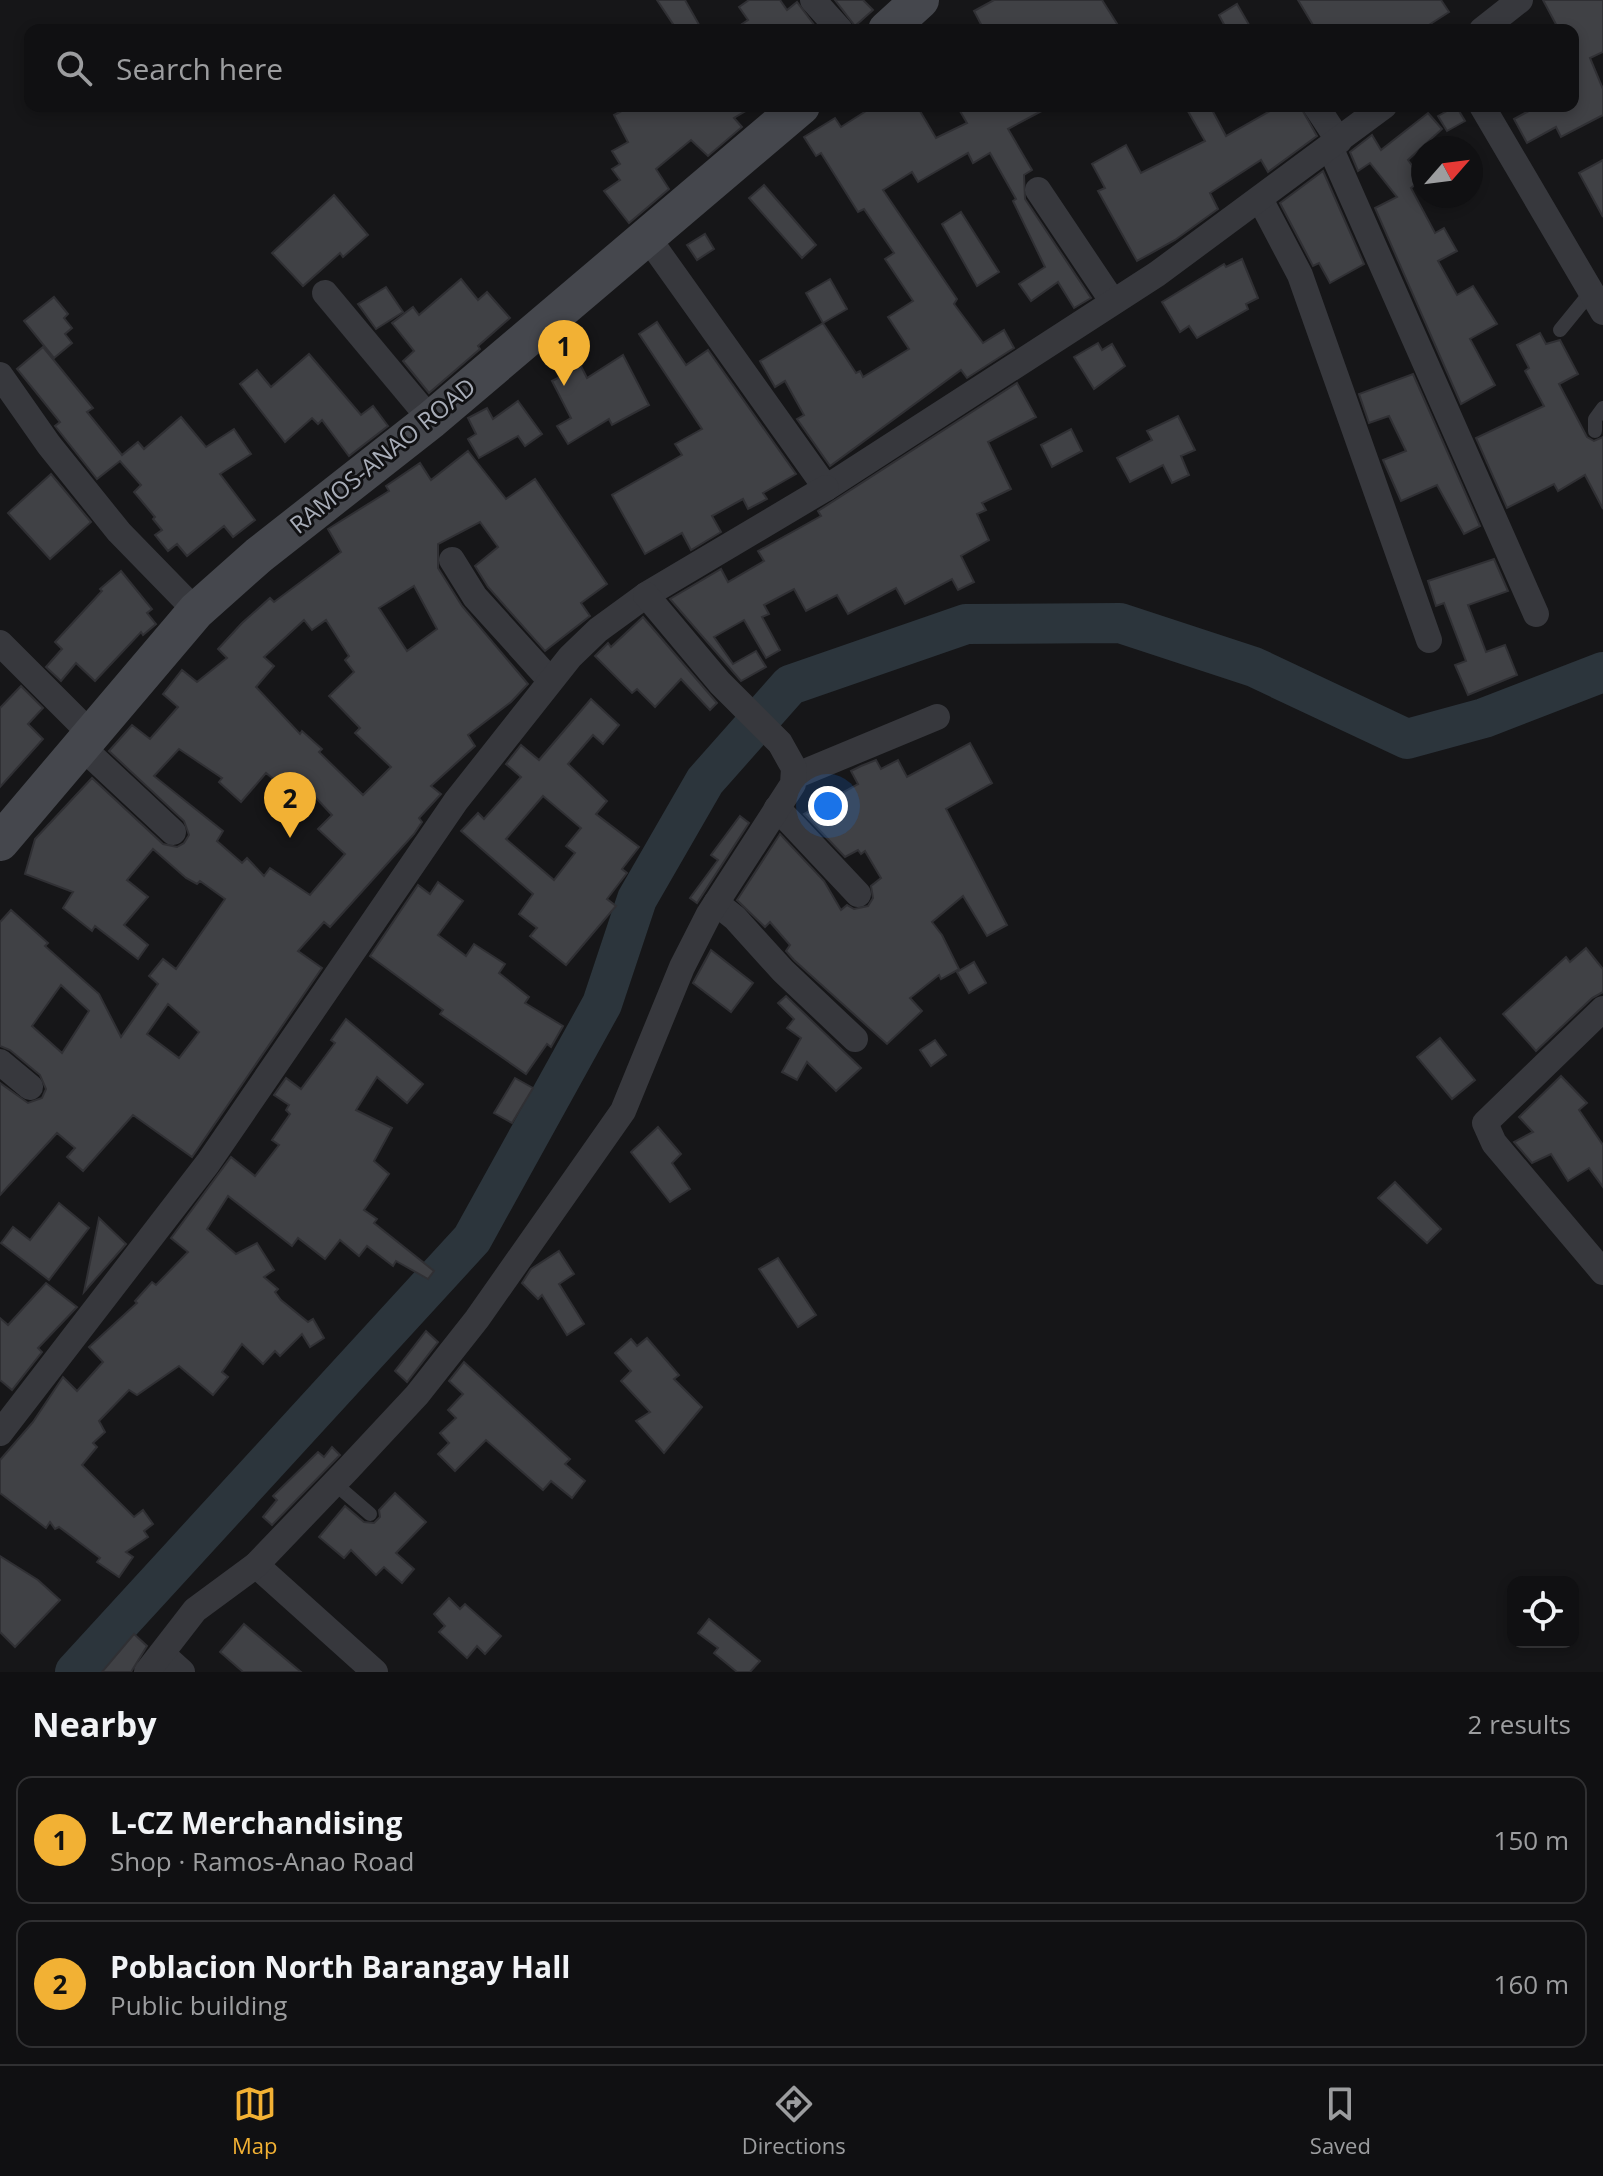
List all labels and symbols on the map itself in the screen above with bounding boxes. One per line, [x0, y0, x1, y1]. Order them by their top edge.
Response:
north arrow [1411, 136, 1483, 208]
pin: 1 [538, 320, 590, 386]
street label: RAMOS-ANAO ROAD [282, 370, 482, 540]
pin: 2 [264, 772, 316, 838]
your location [808, 786, 848, 826]

